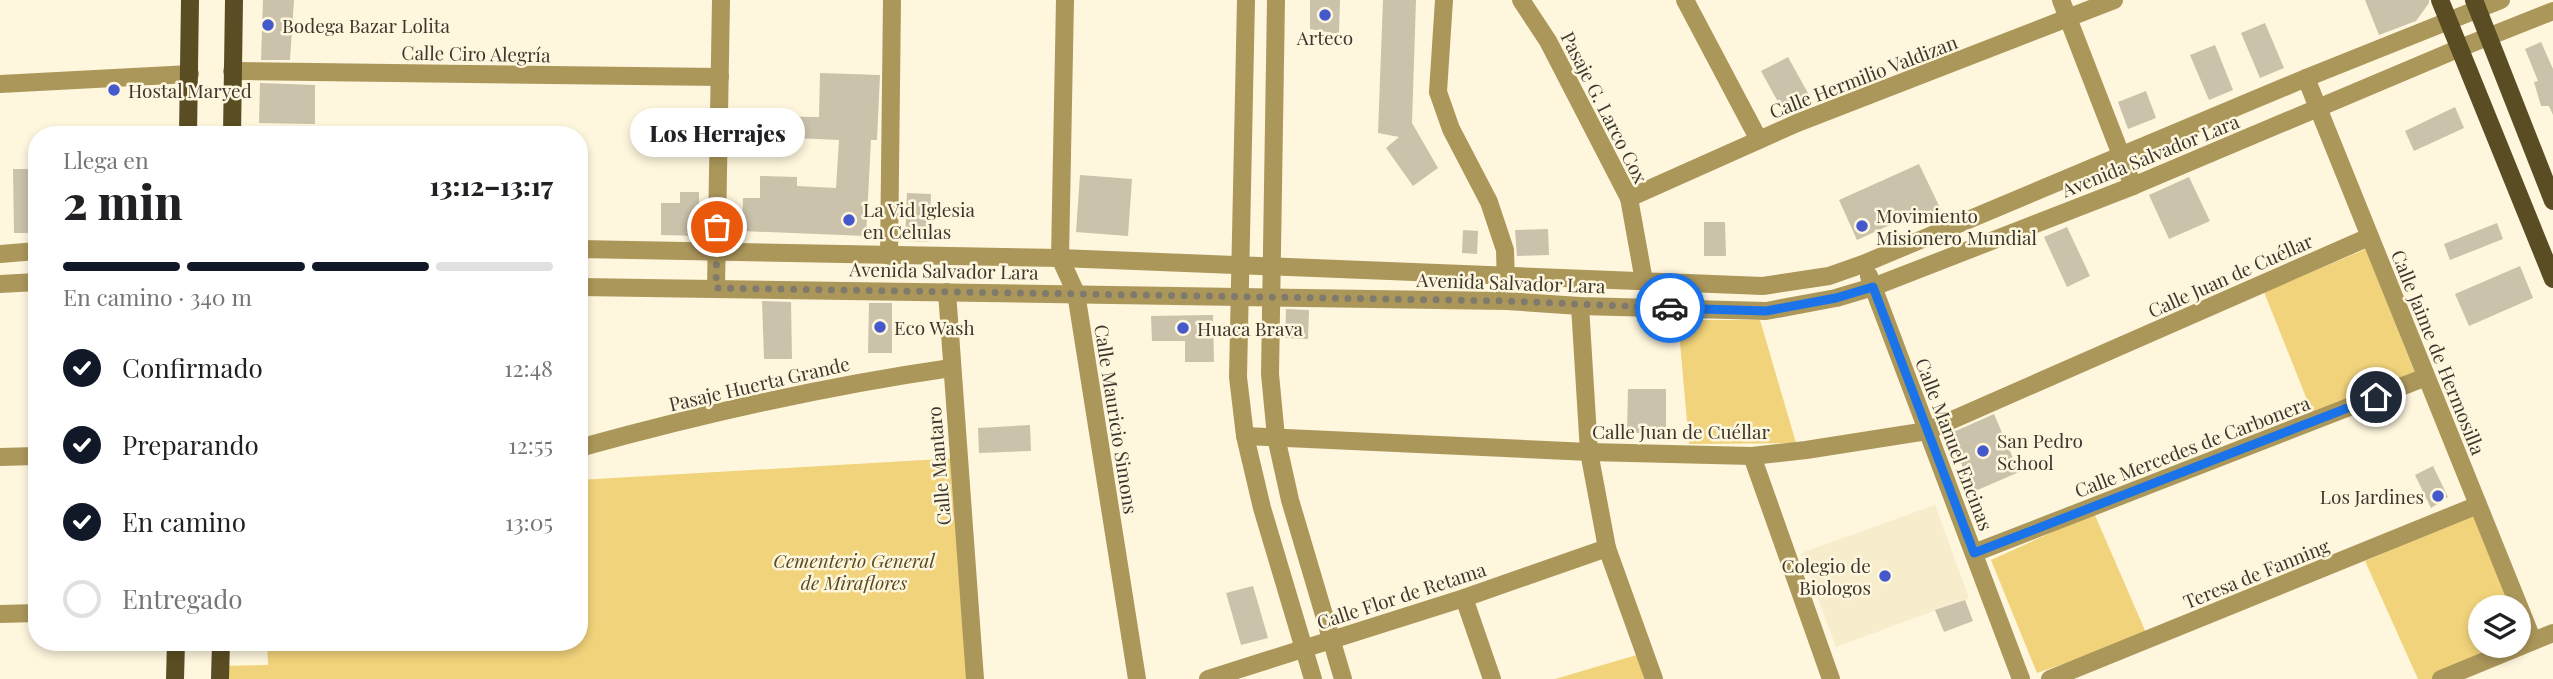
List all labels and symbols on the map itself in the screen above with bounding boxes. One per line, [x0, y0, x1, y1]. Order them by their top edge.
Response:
marker: Arteco [1317, 7, 1333, 23]
place label: Bodega Bazar Lolita [282, 12, 450, 38]
marker: Bodega Bazar Lolita [260, 17, 276, 33]
place label: Arteco [1296, 24, 1353, 50]
street label: Pasaje G. Larco Cox [1556, 27, 1655, 187]
street label: Calle Hermilio Valdizan [1765, 28, 1961, 124]
street label: Calle Ciro Alegría [401, 39, 551, 67]
place label: Hostal Maryed [128, 77, 252, 103]
marker: Hostal Maryed [106, 82, 122, 98]
street label: Avenida Salvador Lara [2056, 107, 2243, 203]
callout: Los Herrajes [630, 108, 804, 157]
place label: La Vid Iglesia en Celulas [863, 196, 976, 244]
pin [687, 197, 747, 257]
place label: Movimiento Misionero Mundial [1876, 202, 2038, 250]
marker: La Vid Iglesia en Celulas [841, 212, 857, 228]
marker: Movimiento Misionero Mundial [1854, 218, 1870, 234]
street label: Calle Juan de Cuéllar [2143, 227, 2317, 323]
street label: Calle Jaime de Hermosilla [2386, 246, 2492, 459]
street label: Avenida Salvador Lara [848, 255, 1039, 285]
street label: Avenida Salvador Lara [1415, 266, 1607, 298]
courier [1635, 273, 1705, 343]
place label: Eco Wash [894, 314, 975, 340]
place label: Huaca Brava [1197, 315, 1304, 341]
marker: Eco Wash [872, 319, 888, 335]
marker: Huaca Brava [1175, 320, 1191, 336]
street label: Calle Mauricio Simons [1089, 322, 1145, 516]
street label: Pasaje Huerta Grande [666, 350, 852, 416]
street label: Calle Manuel Encinas [1910, 354, 2000, 534]
pin [2346, 367, 2406, 427]
street label: Calle Mercedes de Carbonera [2071, 389, 2314, 503]
street label: Calle Mantaro [920, 405, 956, 527]
street label: Calle Juan de Cuéllar [1592, 418, 1771, 444]
place label: San Pedro School [1997, 427, 2083, 475]
marker: San Pedro School [1975, 443, 1991, 459]
place label: Los Jardines [2320, 483, 2424, 509]
marker: Los Jardines [2430, 488, 2446, 504]
street label: Teresa de Fanning [2179, 532, 2333, 614]
park label: Cementerio General de Miraflores [773, 547, 935, 595]
place label: Colegio de Biologos [1781, 552, 1871, 600]
street label: Calle Flor de Retama [1313, 555, 1489, 635]
marker: Colegio de Biologos [1877, 568, 1893, 584]

